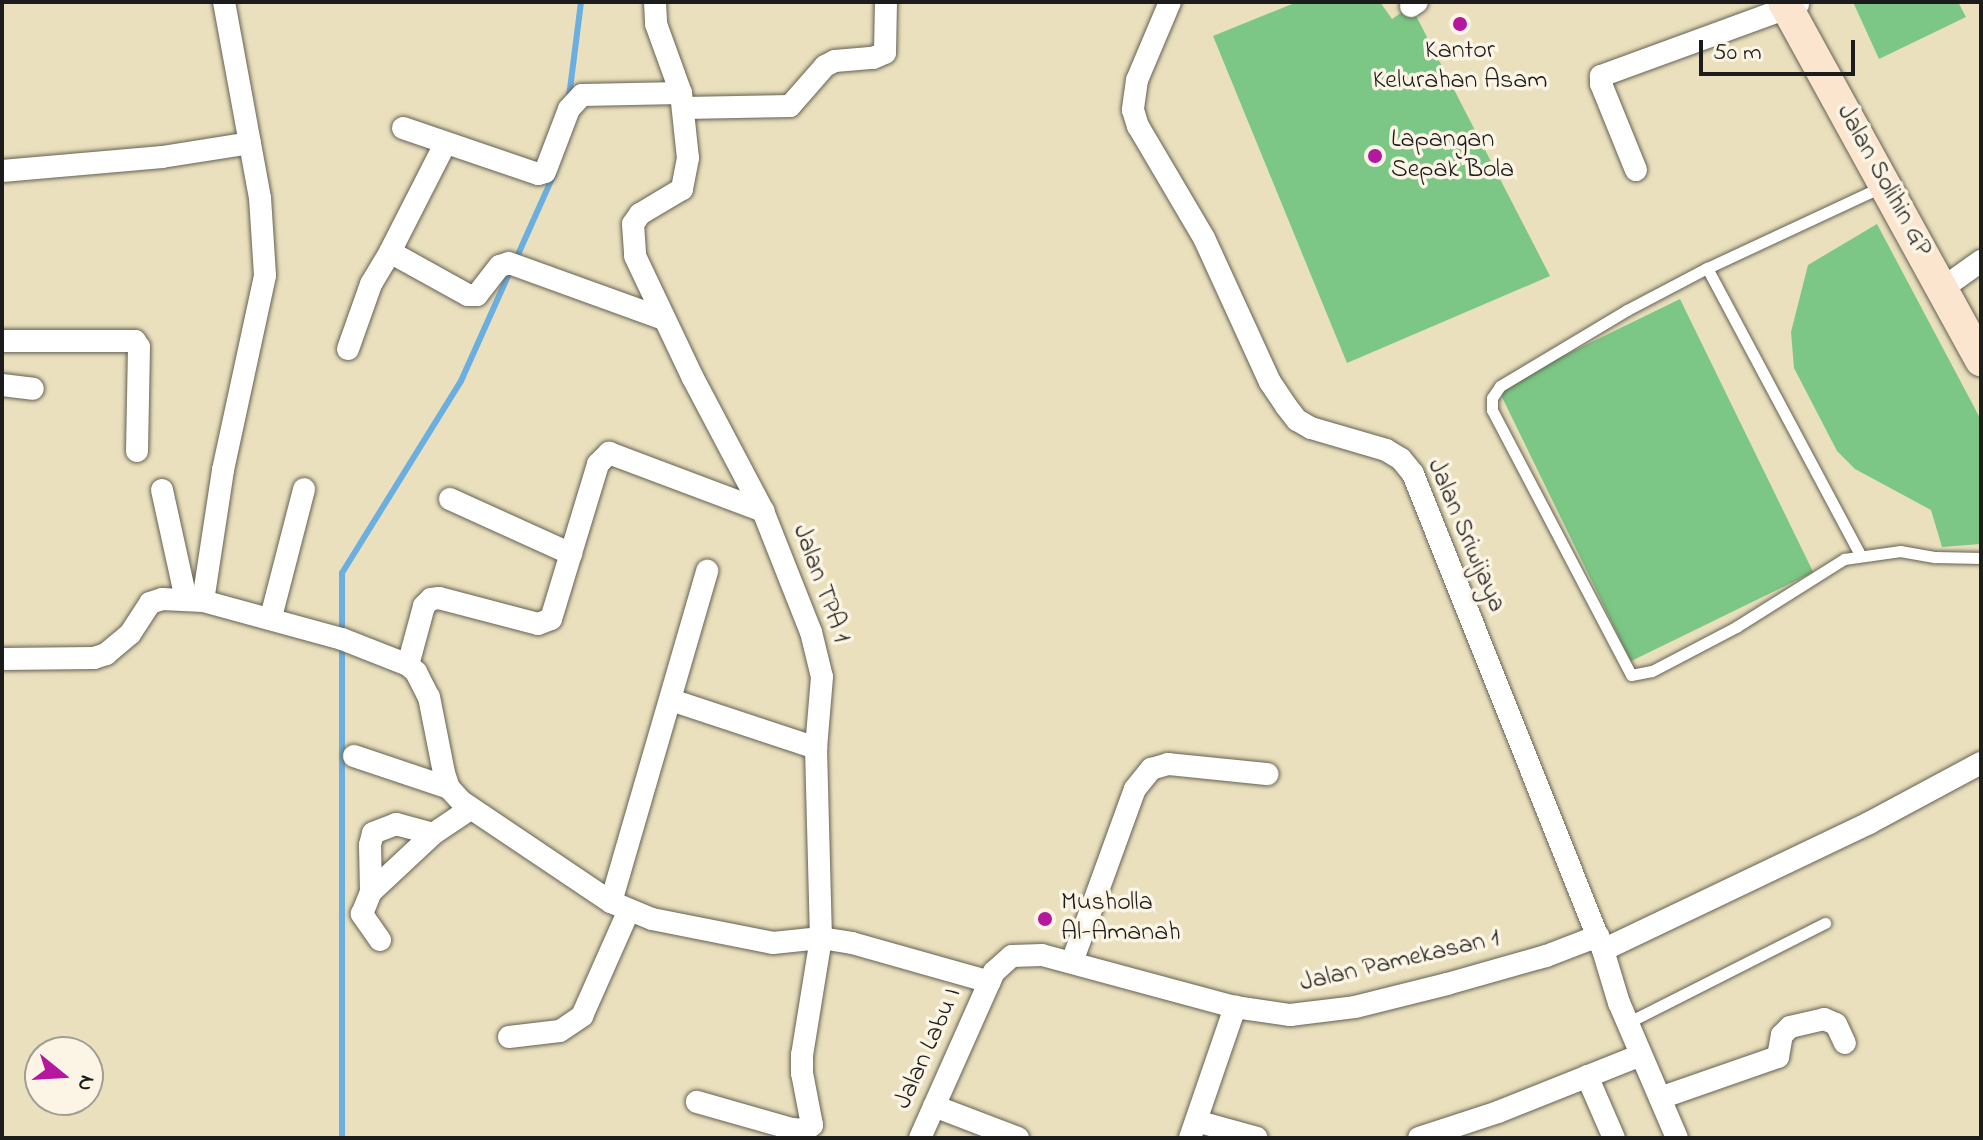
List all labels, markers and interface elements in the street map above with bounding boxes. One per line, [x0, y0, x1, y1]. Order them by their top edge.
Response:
marker: Kantor Kelurahan Asam [1451, 15, 1469, 33]
scale bar [1703, 24, 1859, 74]
place label: Kantor Kelurahan Asam [1373, 36, 1547, 98]
text: 50 m [1713, 36, 1762, 71]
street label: Jalan Solihin GP [1828, 99, 1938, 263]
place label: Lapangan Sepak Bola [1391, 125, 1514, 186]
marker: Lapangan Sepak Bola [1366, 147, 1384, 165]
street label: Jalan Sriwijaya [1419, 455, 1511, 617]
street label: Jalan TPA 1 [784, 521, 856, 647]
place label: Musholla Al-Amanah [1061, 888, 1181, 950]
marker: Musholla Al-Amanah [1036, 910, 1054, 928]
street label: Jalan Pamekasan 1 [1297, 924, 1503, 1000]
street label: Jalan Labu I [888, 984, 970, 1114]
north arrow [24, 1036, 104, 1116]
text: N [67, 1071, 102, 1095]

